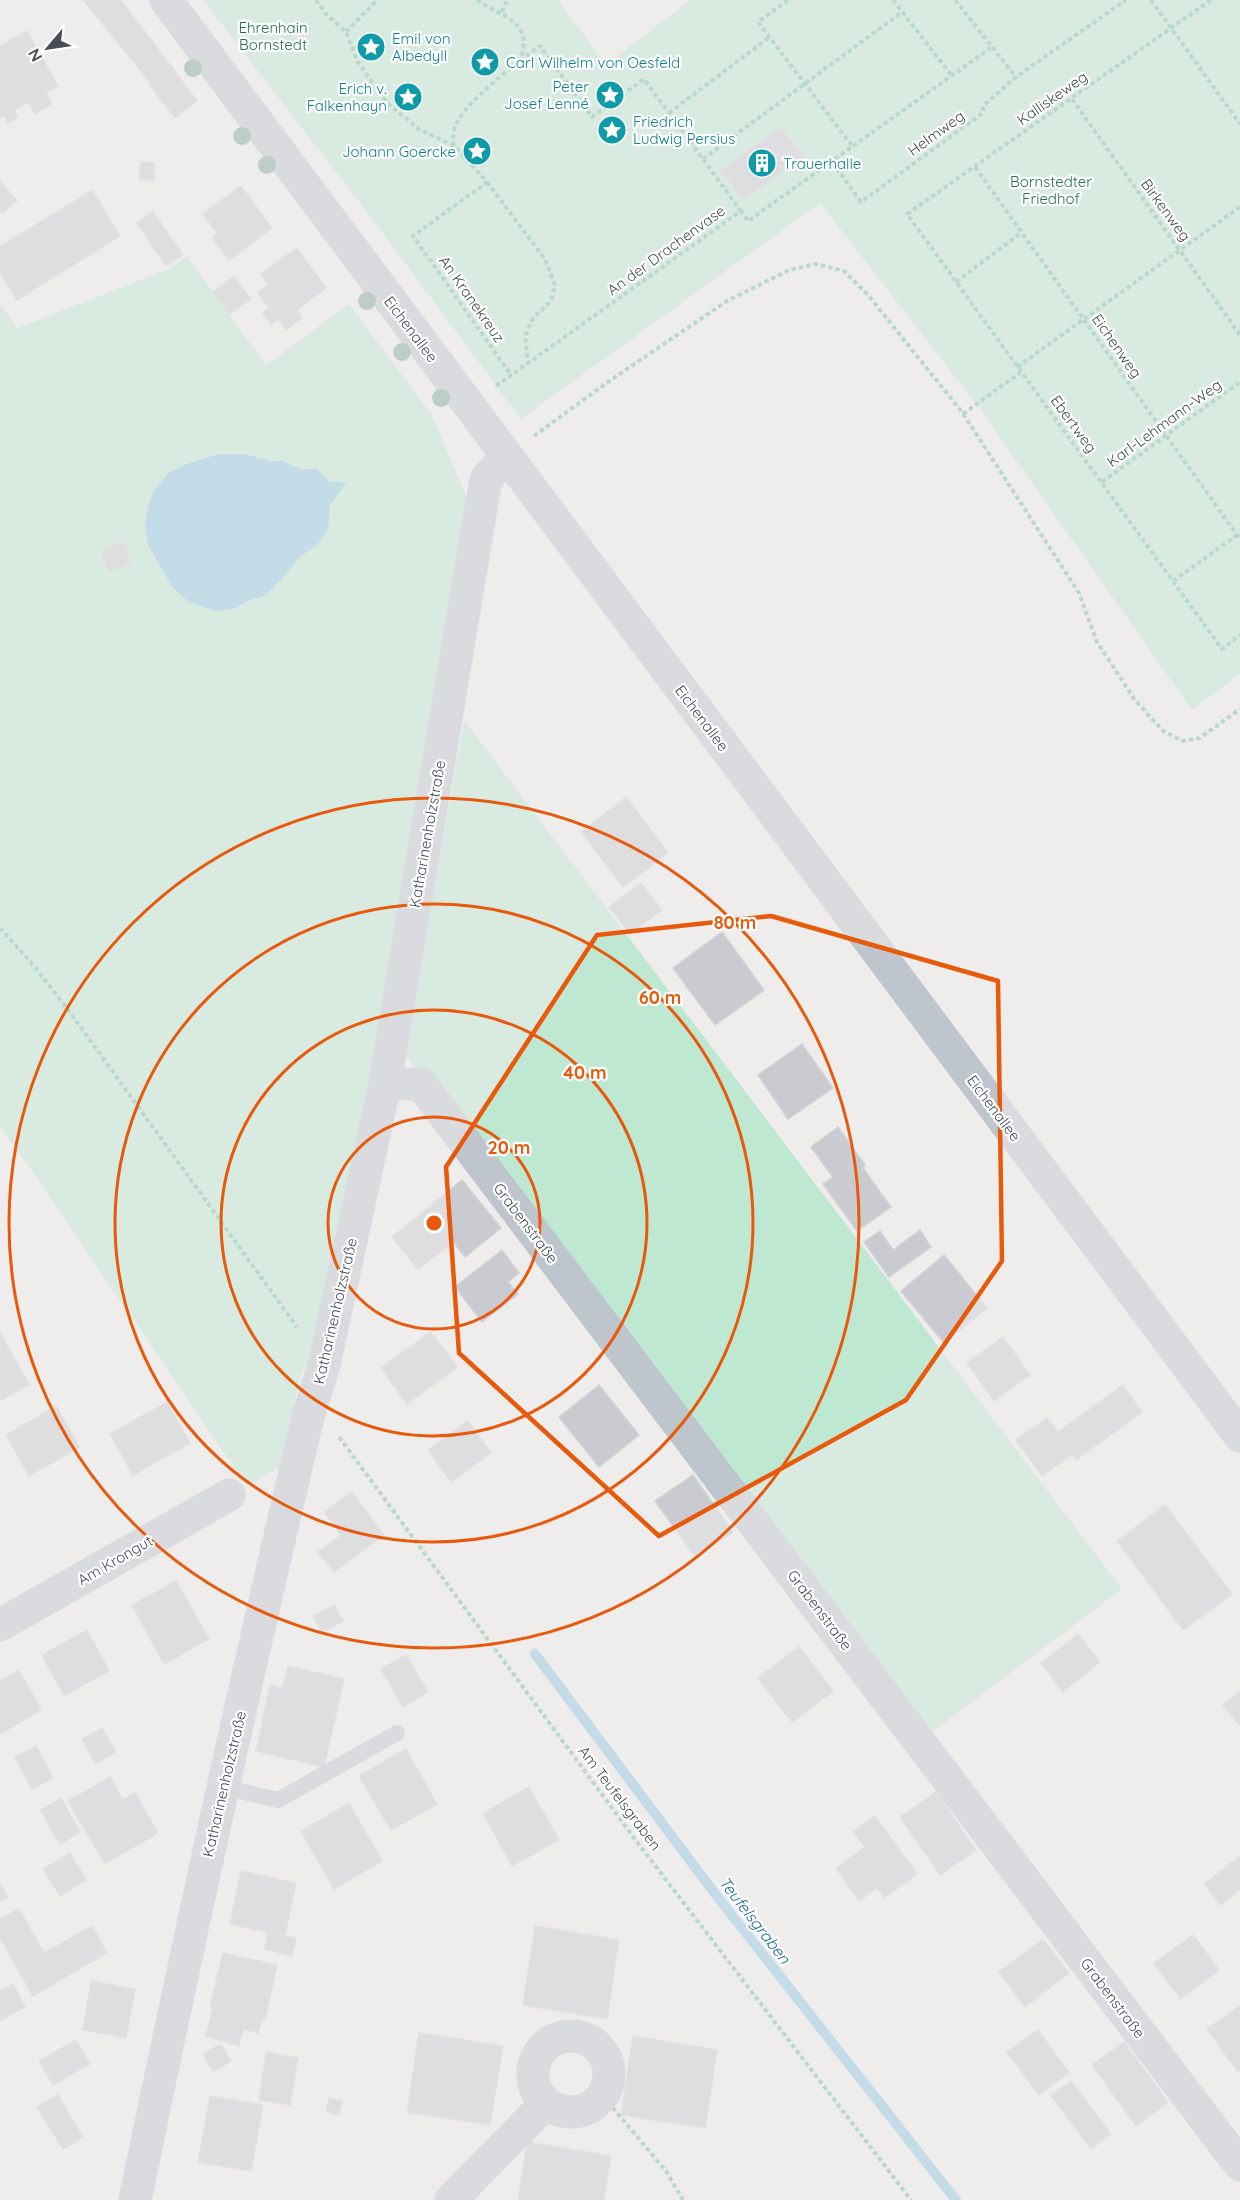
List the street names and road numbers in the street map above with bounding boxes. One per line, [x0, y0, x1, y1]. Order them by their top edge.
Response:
street label: Kalliskeweg [1013, 67, 1091, 129]
street label: Helmweg [904, 106, 968, 160]
street label: Birkenweg [1137, 175, 1195, 245]
street label: An der Drachenvase [603, 201, 729, 299]
street label: An Kranekreuz [435, 252, 509, 346]
street label: Eichenallee [380, 292, 442, 366]
street label: Eichenweg [1088, 310, 1146, 382]
street label: Karl-Lehmann-Weg [1103, 375, 1225, 471]
street label: Ebertweg [1047, 391, 1101, 457]
street label: Eichenallee [671, 681, 733, 755]
street label: Katharinenholzstraße [405, 759, 449, 909]
street label: Eichenallee [963, 1071, 1025, 1145]
street label: Grabenstraße [490, 1179, 562, 1267]
street label: Katharinenholzstraße [309, 1236, 361, 1386]
street label: Am Krongut [74, 1531, 156, 1589]
street label: Grabenstraße [784, 1566, 856, 1654]
street label: Katharinenholzstraße [198, 1709, 250, 1859]
street label: Am Teufelsgraben [575, 1742, 665, 1854]
street label: Grabenstraße [1077, 1954, 1149, 2042]

